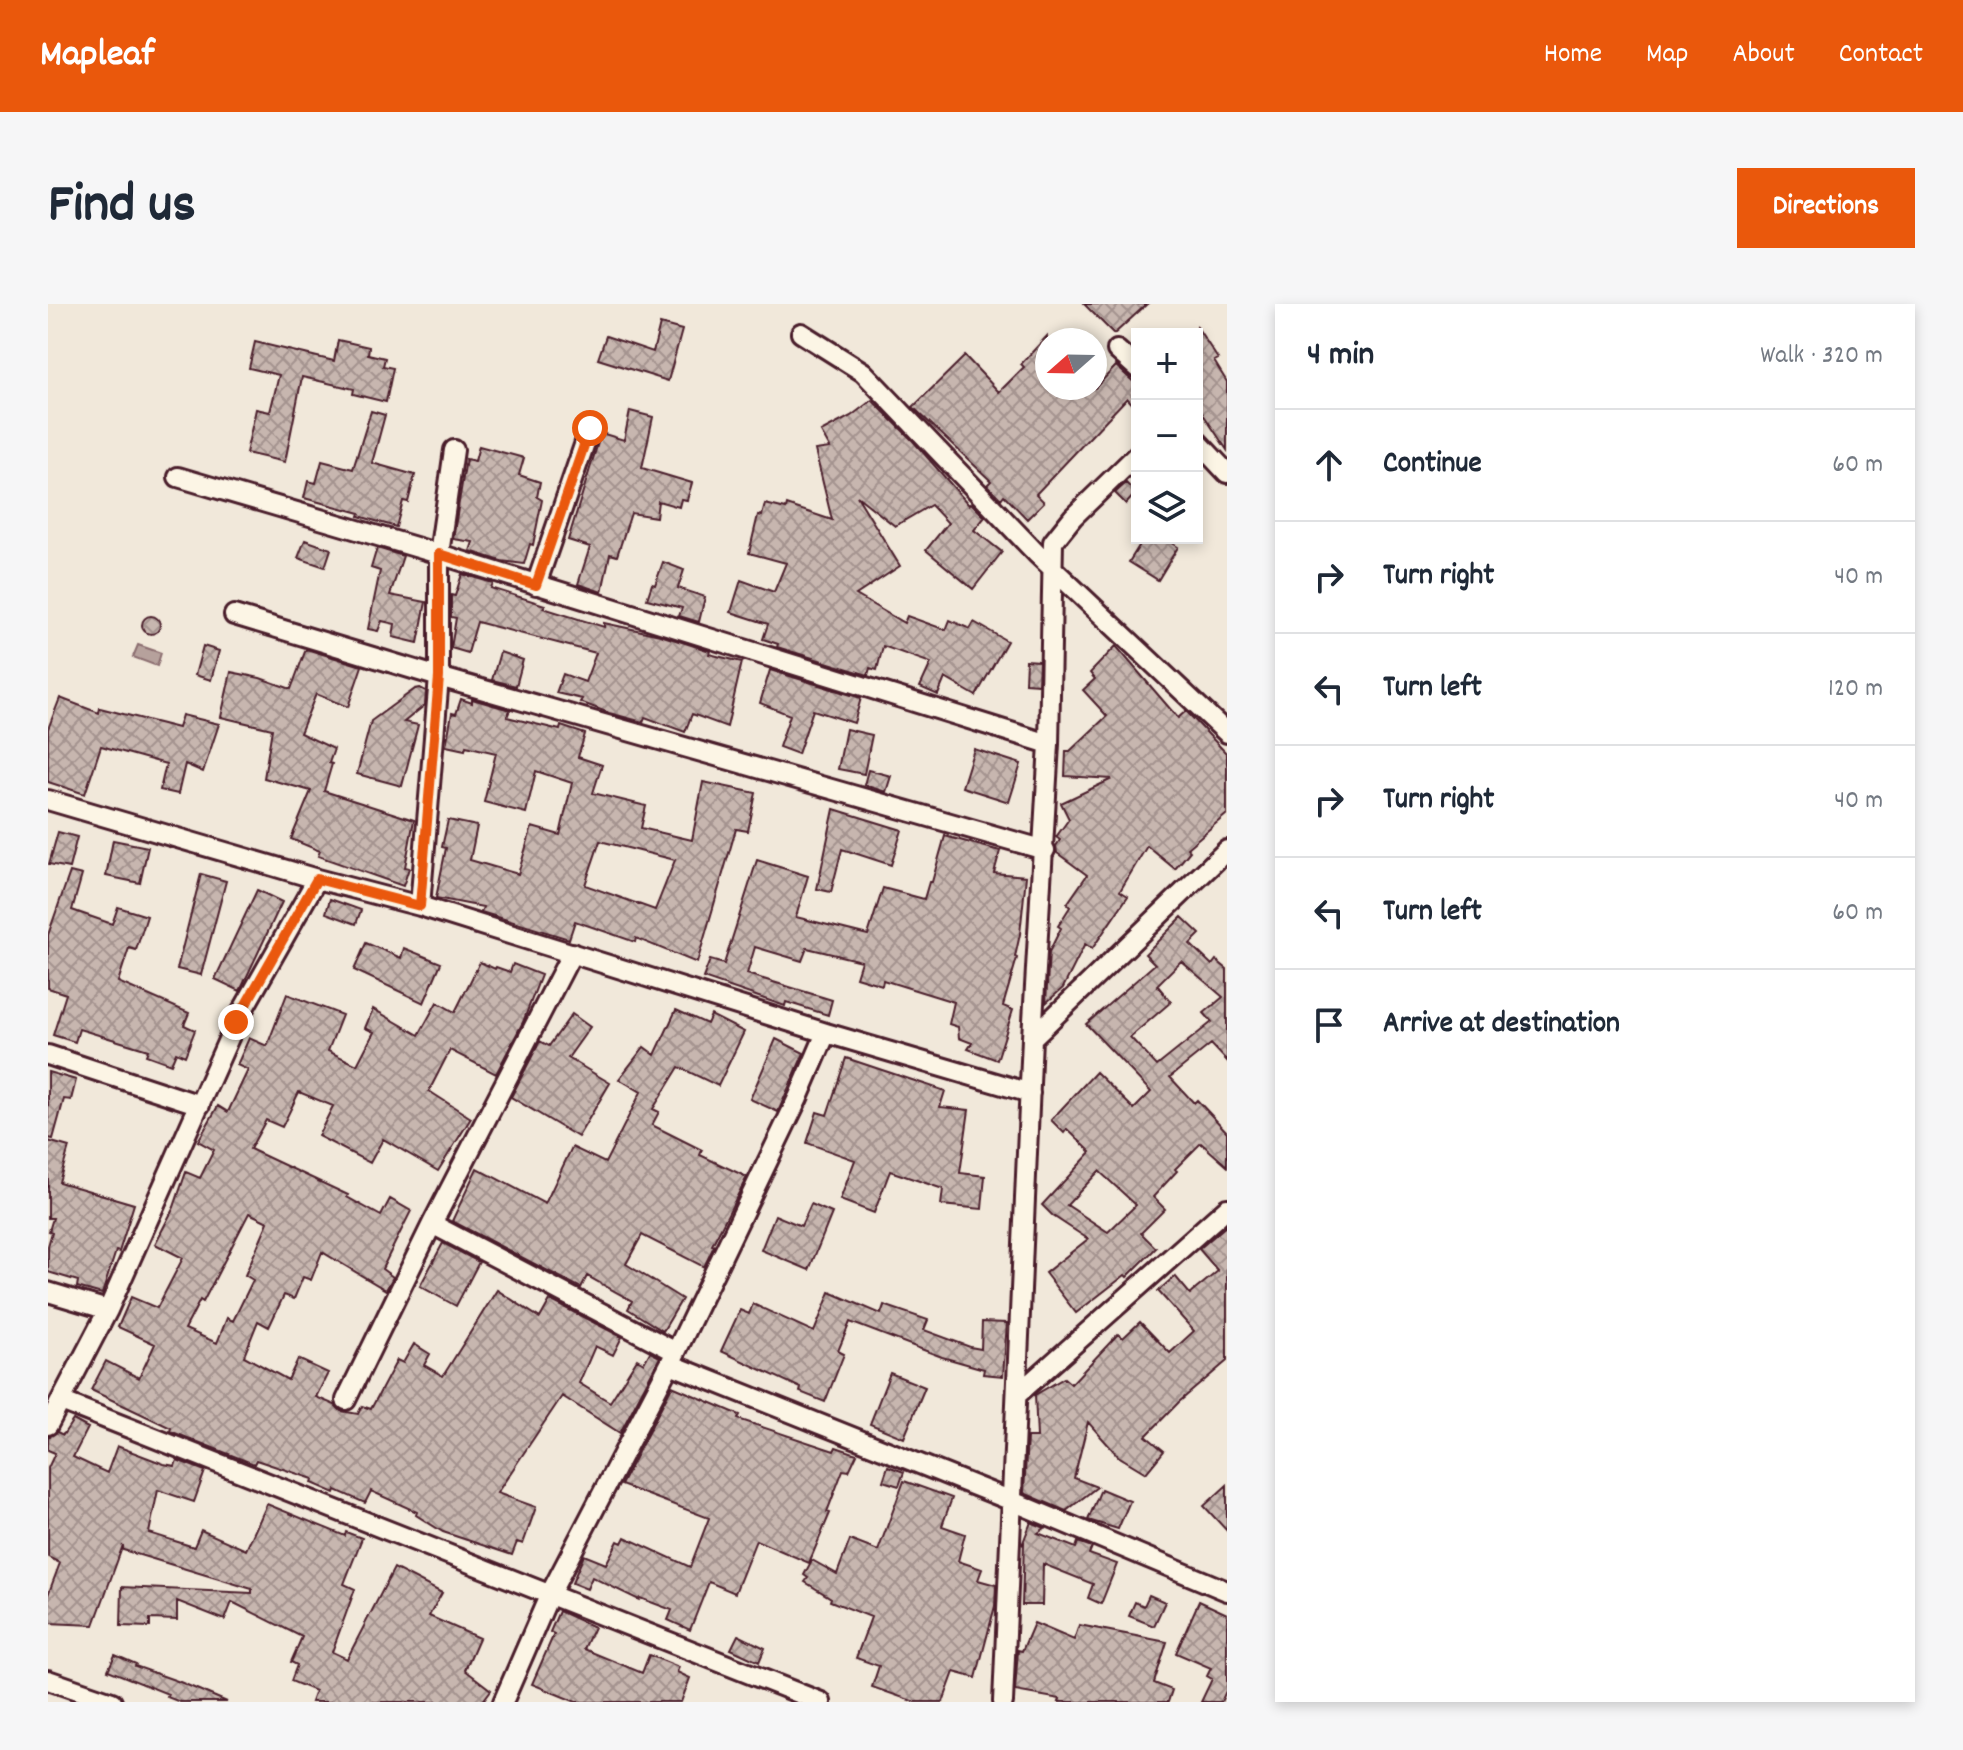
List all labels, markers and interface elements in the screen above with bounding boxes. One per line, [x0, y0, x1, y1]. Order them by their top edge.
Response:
text: Mapleaf [40, 29, 155, 84]
text: Home [1544, 36, 1602, 76]
text: Map [1646, 36, 1688, 76]
text: About [1732, 36, 1795, 76]
text: Contact [1839, 36, 1923, 76]
text: Find us [48, 168, 196, 248]
button: Directions [1737, 168, 1915, 248]
north arrow [1035, 328, 1107, 400]
map controls [1131, 328, 1203, 544]
button: + [1131, 328, 1203, 400]
text: 4 min [1307, 332, 1374, 381]
text: Walk · 320 m [1760, 338, 1883, 375]
button: − [1131, 400, 1203, 472]
route start [572, 410, 608, 446]
icon: ahead [1307, 443, 1351, 487]
text: Continue [1383, 444, 1482, 487]
text: 60 m [1832, 447, 1883, 484]
button: layers [1131, 472, 1203, 544]
icon: right [1307, 555, 1351, 599]
text: Turn right [1383, 556, 1494, 599]
text: 40 m [1834, 559, 1883, 596]
icon: left [1307, 667, 1351, 711]
text: Turn left [1383, 668, 1482, 711]
text: 120 m [1828, 671, 1883, 708]
icon: right [1307, 779, 1351, 823]
text: Turn right [1383, 780, 1494, 823]
text: 40 m [1834, 783, 1883, 820]
icon: left [1307, 891, 1351, 935]
text: Turn left [1383, 892, 1482, 935]
text: 60 m [1832, 895, 1883, 932]
icon: arrive [1307, 1003, 1351, 1047]
route end [218, 1004, 254, 1040]
text: Arrive at destination [1383, 1004, 1620, 1047]

